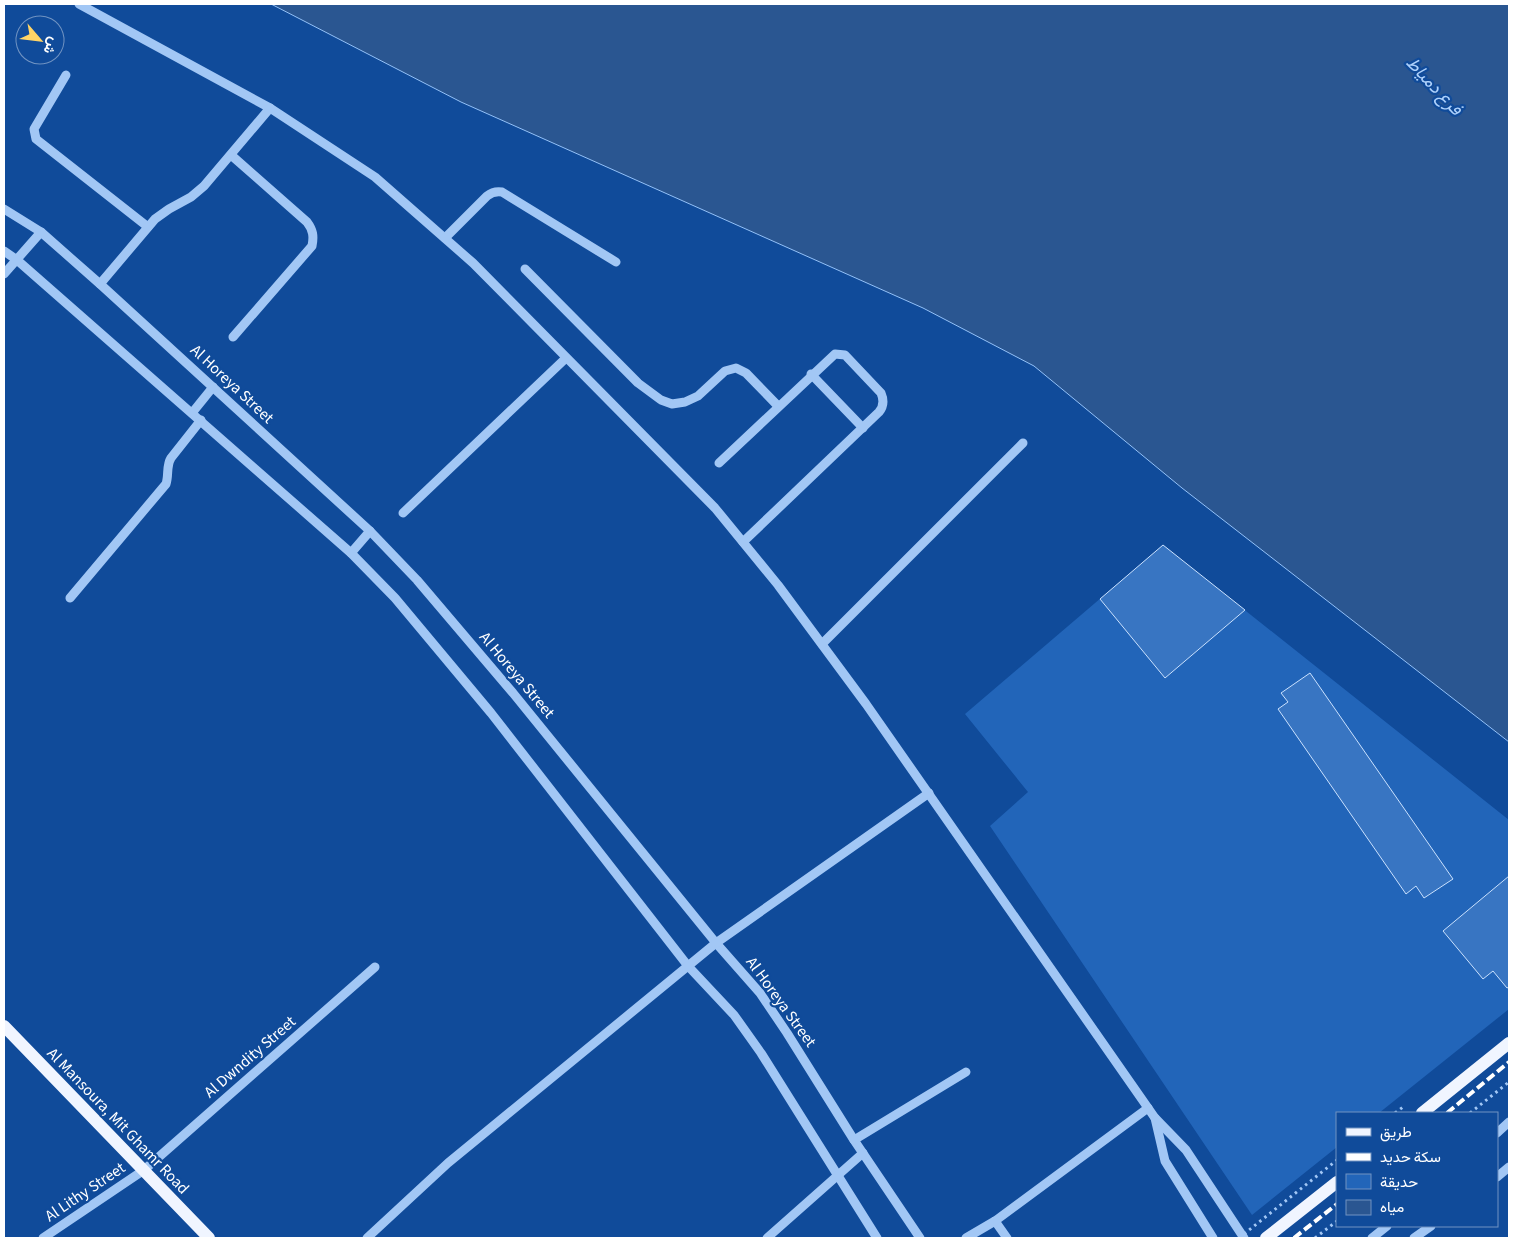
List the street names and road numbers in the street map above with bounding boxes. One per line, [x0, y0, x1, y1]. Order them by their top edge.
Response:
street label: Al Horeya Street [185, 339, 279, 429]
street label: Al Horeya Street [474, 627, 560, 724]
street label: Al Horeya Street [741, 952, 822, 1052]
street label: Al Dwndity Street [199, 1011, 301, 1103]
street label: Al Mansoura, Mit Ghamr Road [42, 1043, 194, 1199]
street label: Al Lithy Street [40, 1157, 130, 1227]

